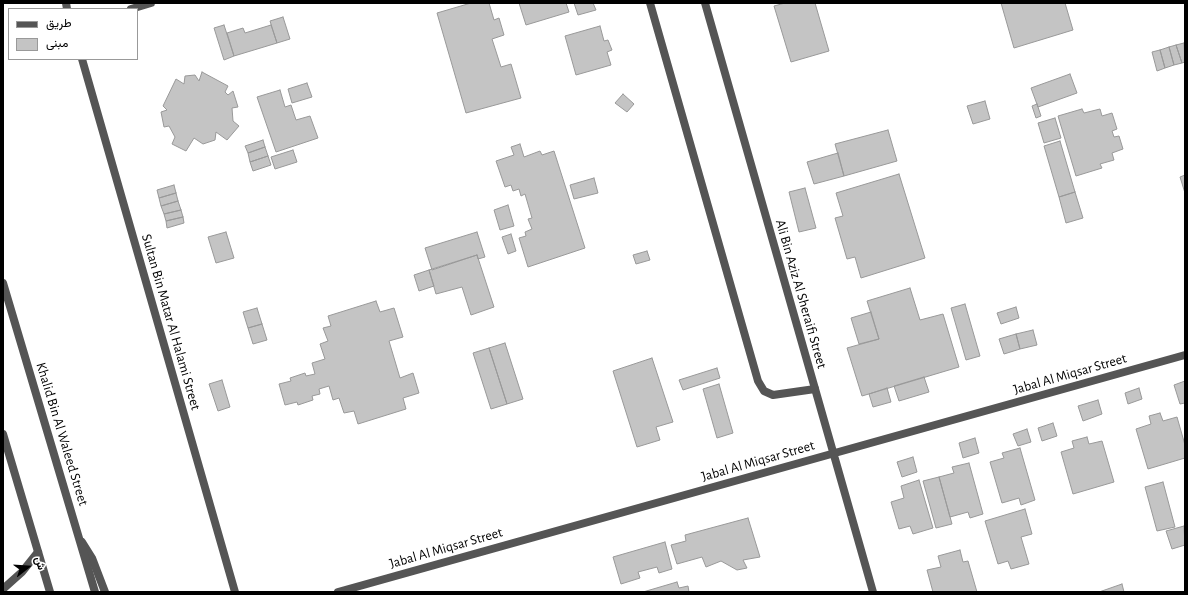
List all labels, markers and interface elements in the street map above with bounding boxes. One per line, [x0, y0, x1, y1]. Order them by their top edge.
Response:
legend [8, 8, 138, 60]
text: طريق [46, 17, 71, 29]
text: مبنى [46, 37, 68, 49]
street label: Ali Bin Aziz Al Sheraifi Street [772, 217, 830, 371]
street label: Sultan Bin Matar Al Halami Street [138, 232, 204, 412]
street label: Jabal Al Miqsar Street [1012, 350, 1128, 398]
street label: Khalid Bin Al Waleed Street [32, 360, 92, 508]
street label: Jabal Al Miqsar Street [700, 437, 816, 485]
street label: Jabal Al Miqsar Street [388, 524, 504, 572]
north arrow [8, 547, 48, 587]
text: ش [33, 555, 47, 571]

